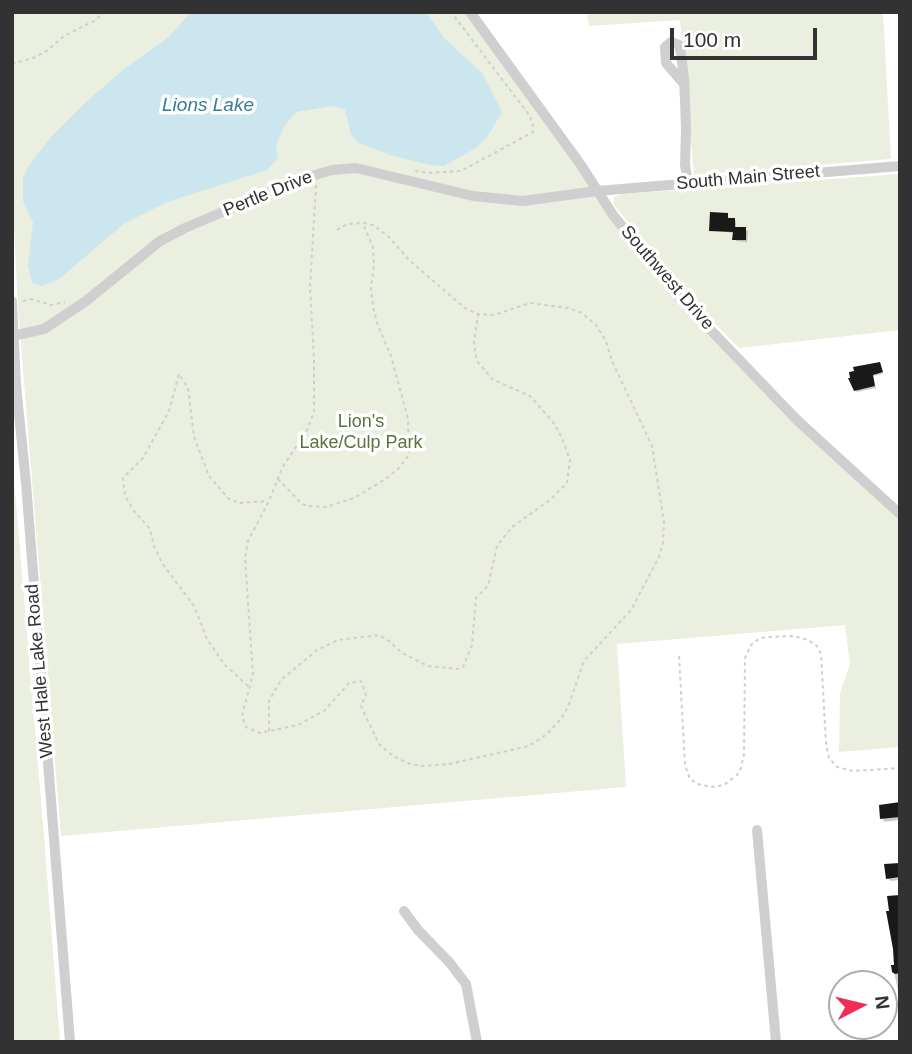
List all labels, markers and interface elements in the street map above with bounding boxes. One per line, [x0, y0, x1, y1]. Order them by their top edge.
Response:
scale bar [674, 14, 821, 58]
text: 100 m [683, 28, 741, 51]
water label: Lions Lake [162, 95, 254, 117]
street label: South Main Street [675, 161, 821, 195]
street label: Pertle Drive [220, 166, 316, 222]
street label: Southwest Drive [616, 221, 718, 335]
park label: Lion's Lake/Culp Park [299, 411, 423, 453]
street label: West Hale Lake Road [22, 583, 58, 759]
north arrow [828, 970, 898, 1040]
text: N [871, 995, 894, 1011]

